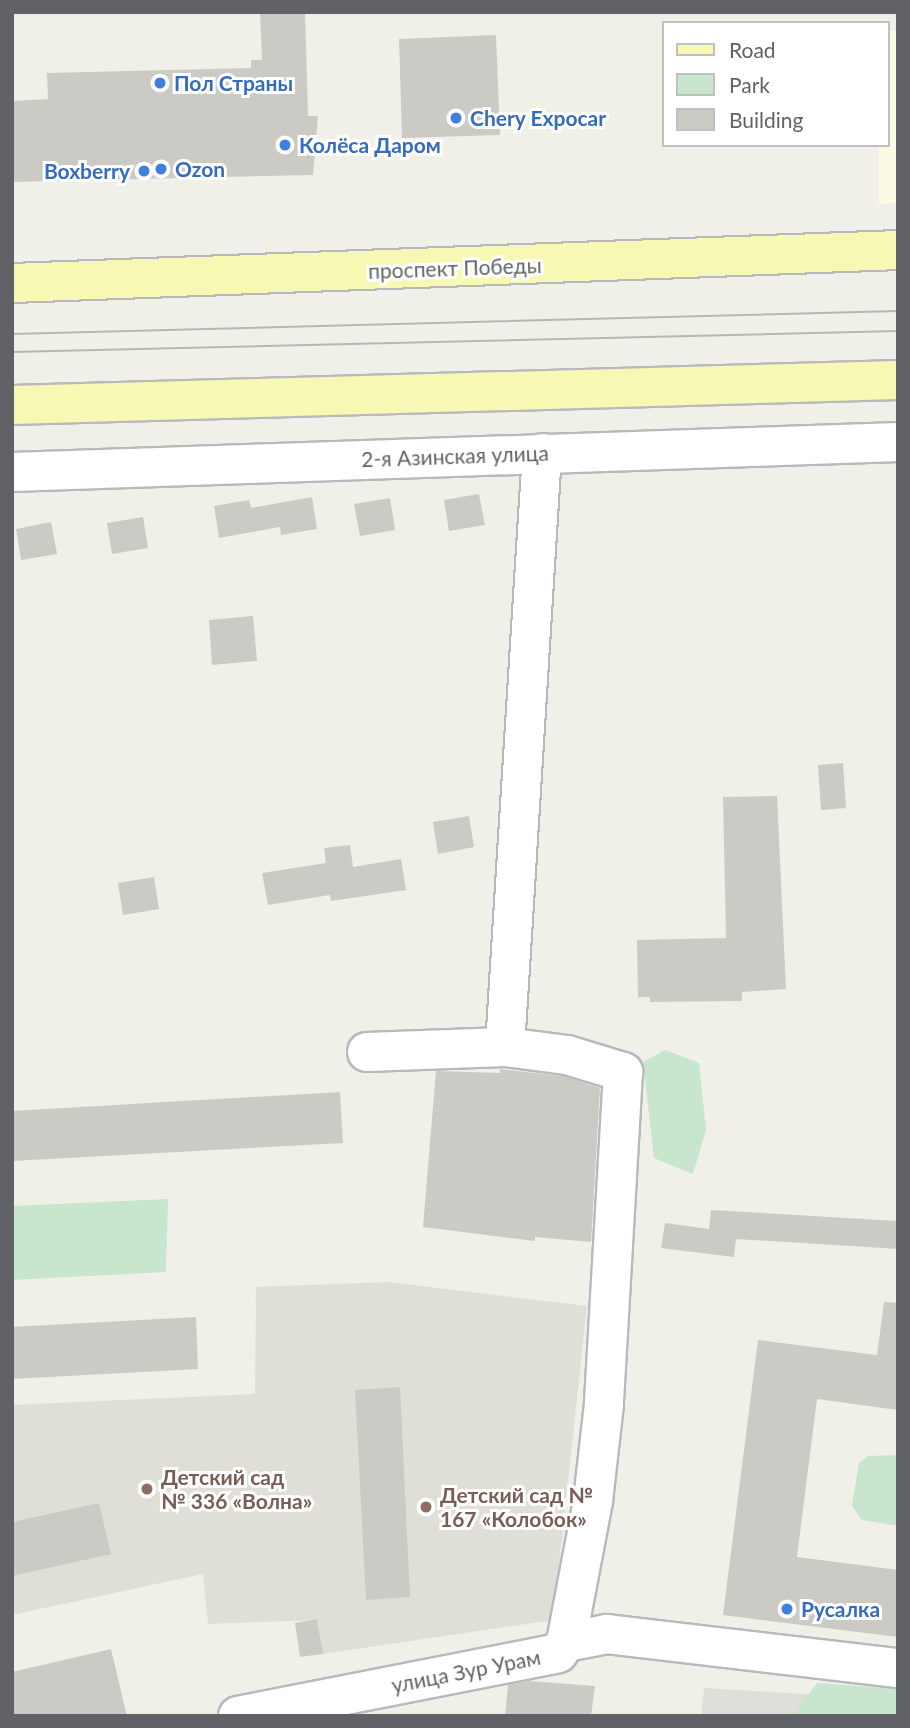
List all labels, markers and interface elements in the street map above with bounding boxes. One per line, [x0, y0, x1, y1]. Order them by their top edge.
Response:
legend [662, 21, 889, 147]
text: Road [729, 37, 776, 62]
place label: Пол Страны [174, 70, 293, 96]
text: Park [729, 72, 770, 97]
marker: Пол Страны [152, 75, 168, 91]
place label: Chery Expocar [470, 105, 607, 131]
text: Building [729, 107, 804, 132]
marker: Chery Expocar [448, 110, 464, 126]
place label: Колёса Даром [299, 132, 441, 158]
marker: Колёса Даром [277, 137, 293, 153]
place label: Ozon [175, 156, 225, 182]
place label: Boxberry [44, 158, 130, 184]
marker: Ozon [153, 161, 169, 177]
marker: Boxberry [136, 163, 152, 179]
street label: проспект Победы [368, 252, 542, 284]
street label: 2-я Азинская улица [361, 440, 549, 472]
place label: Детский сад № 336 «Волна» [161, 1464, 312, 1514]
marker: Детский сад № 336 «Волна» [139, 1481, 155, 1497]
place label: Детский сад № 167 «Колобок» [440, 1482, 593, 1532]
marker: Детский сад № 167 «Колобок» [418, 1499, 434, 1515]
place label: Русалка [801, 1596, 880, 1622]
marker: Русалка [779, 1601, 795, 1617]
street label: улица Зур Урам [389, 1644, 543, 1698]

